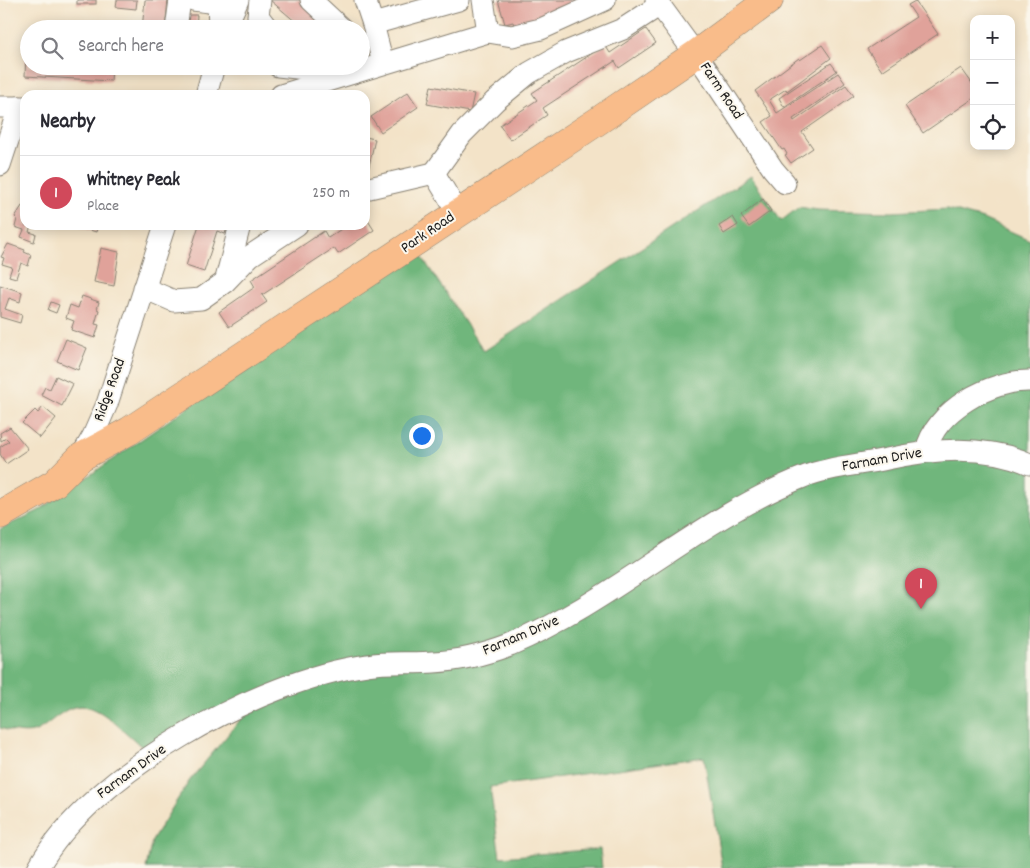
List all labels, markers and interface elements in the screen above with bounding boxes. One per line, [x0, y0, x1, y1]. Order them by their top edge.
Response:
map controls [970, 15, 1015, 150]
button: + [970, 15, 1015, 60]
search box [20, 20, 370, 75]
icon: search [38, 34, 66, 62]
text: Search here [78, 34, 164, 61]
street label: Farm Road [693, 58, 749, 124]
button: − [970, 60, 1015, 105]
button: locate [970, 105, 1015, 150]
text: Nearby [40, 108, 95, 138]
text: Whitney Peak [87, 168, 180, 195]
text: 1 [54, 182, 58, 205]
text: 250 m [312, 182, 350, 205]
text: Place [87, 195, 119, 218]
street label: Park Road [396, 206, 460, 260]
street label: Ridge Road [88, 355, 132, 425]
your location [409, 423, 435, 449]
street label: Farnam Drive [840, 442, 924, 478]
pin: 1 [905, 568, 937, 609]
street label: Farnam Drive [479, 610, 563, 662]
street label: Farnam Drive [92, 739, 172, 805]

